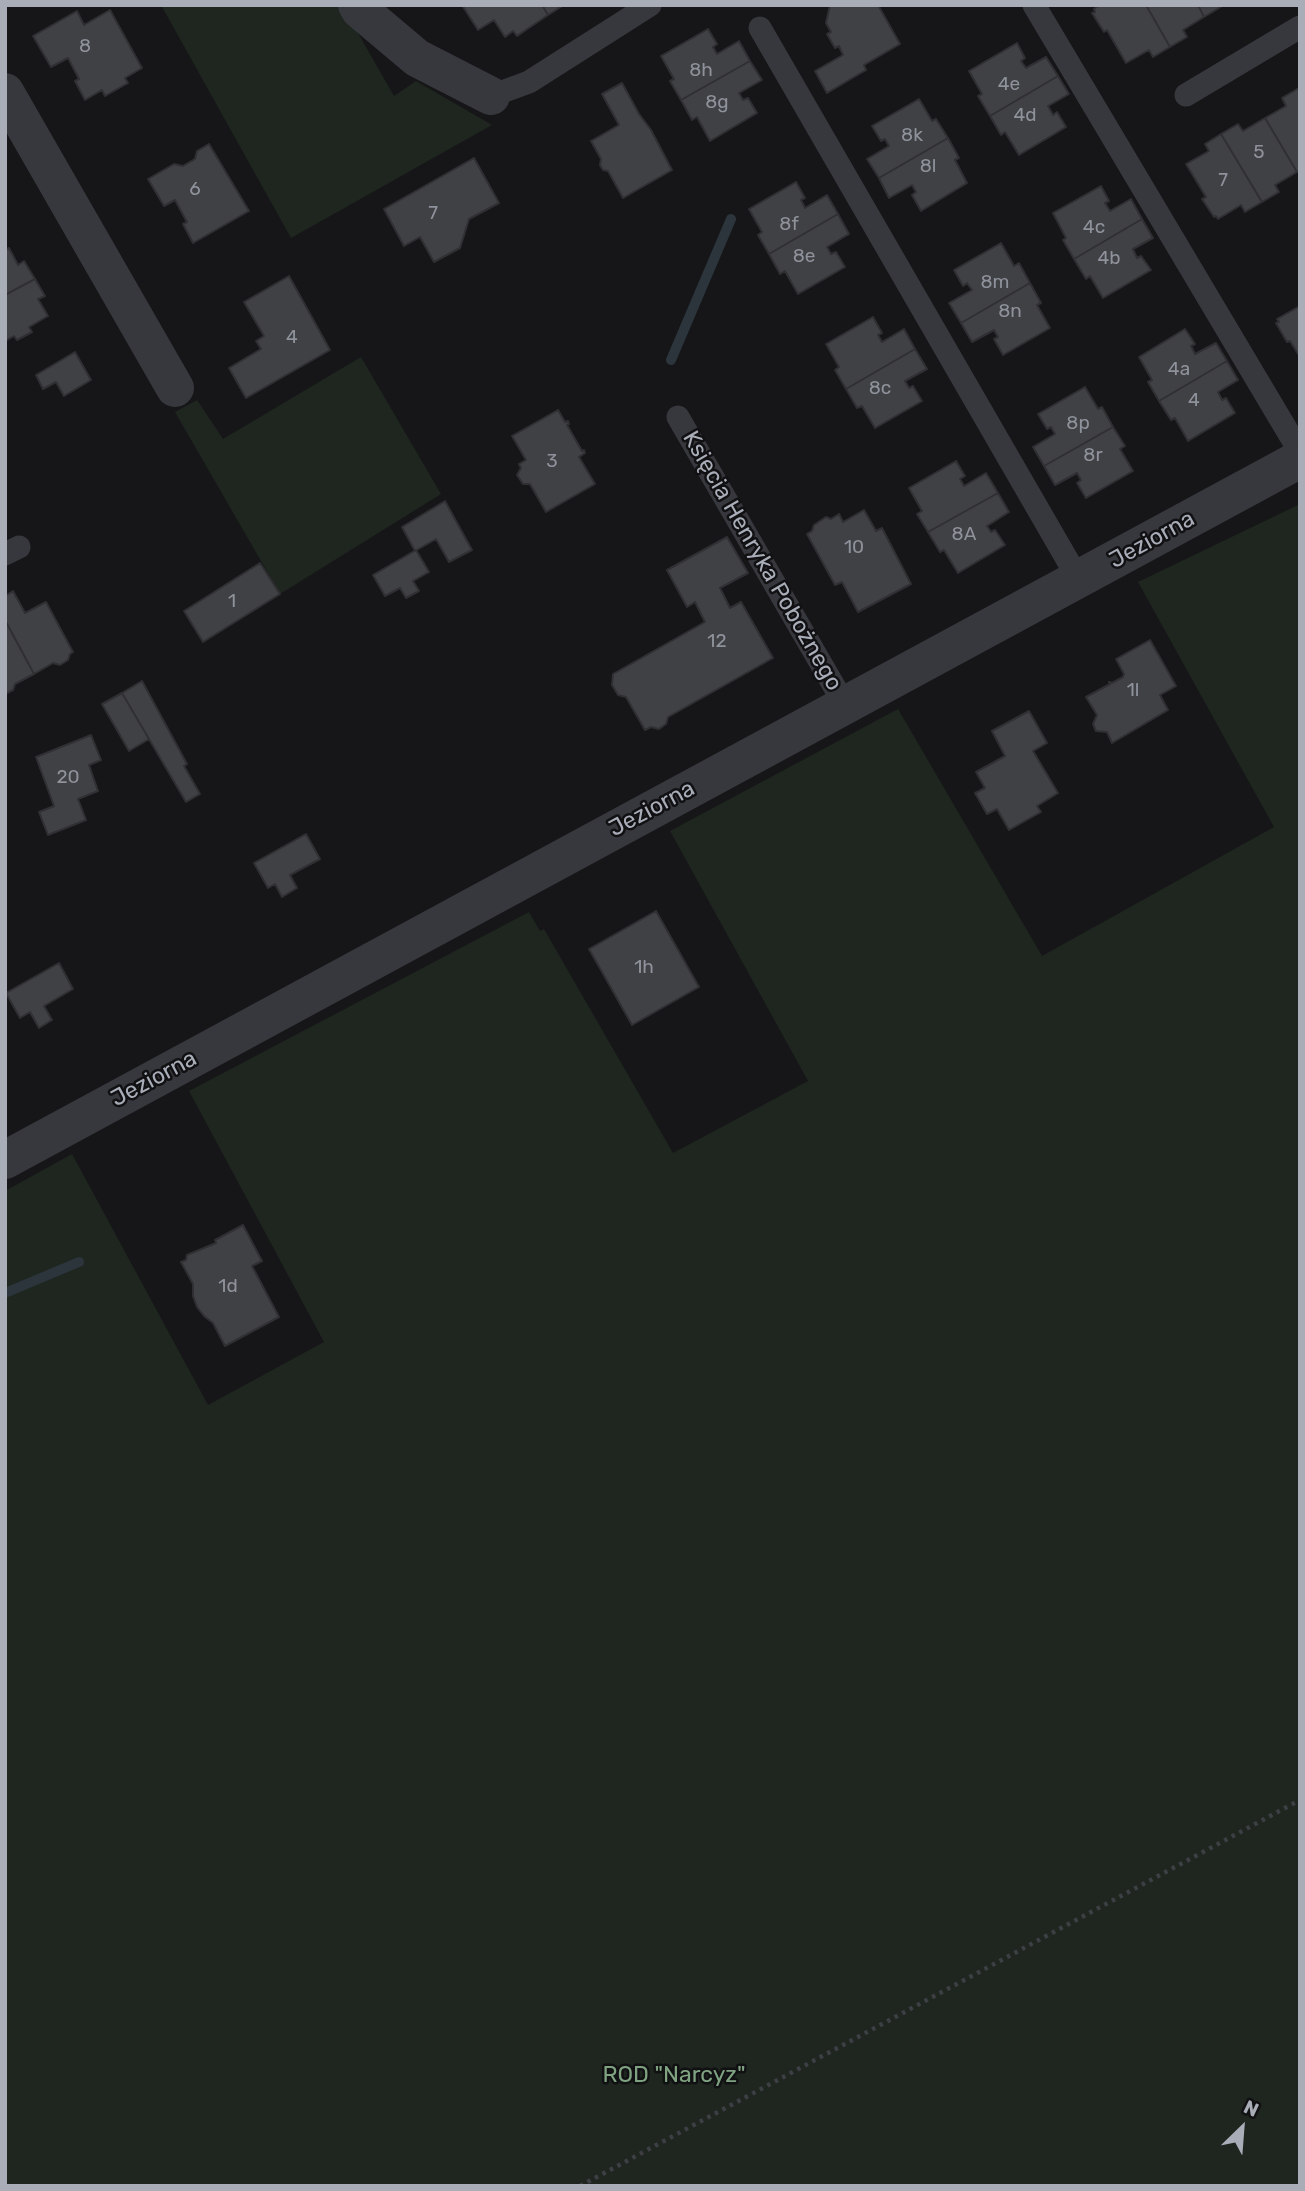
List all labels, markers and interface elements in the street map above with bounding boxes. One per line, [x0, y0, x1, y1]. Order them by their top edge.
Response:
house number: 8 [79, 36, 91, 58]
house number: 8h [689, 60, 713, 82]
house number: 4e [998, 74, 1020, 96]
house number: 8g [705, 92, 729, 114]
house number: 4d [1013, 105, 1037, 127]
house number: 8k [901, 125, 923, 147]
house number: 5 [1253, 142, 1265, 164]
house number: 8l [920, 156, 936, 178]
house number: 7 [1218, 170, 1228, 192]
house number: 6 [189, 179, 201, 201]
house number: 7 [428, 203, 438, 225]
house number: 8f [779, 214, 799, 236]
house number: 4c [1083, 217, 1105, 239]
house number: 8e [793, 246, 815, 268]
house number: 4b [1097, 248, 1121, 270]
house number: 8m [981, 272, 1009, 294]
house number: 8n [998, 301, 1022, 323]
house number: 4 [286, 327, 298, 349]
house number: 4a [1168, 359, 1190, 381]
house number: 8c [869, 378, 891, 400]
house number: 4 [1188, 390, 1200, 412]
house number: 8p [1066, 413, 1090, 435]
street label: Księcia Henryka Pobożnego [676, 426, 848, 696]
house number: 8r [1083, 445, 1103, 467]
house number: 3 [546, 451, 558, 473]
street label: Jeziorna [1105, 505, 1199, 575]
house number: 8A [952, 524, 976, 546]
house number: 10 [844, 537, 864, 559]
house number: 1 [228, 591, 236, 613]
house number: 12 [707, 631, 727, 653]
house number: 1l [1127, 680, 1139, 702]
house number: 20 [56, 767, 80, 789]
street label: Jeziorna [604, 775, 700, 843]
house number: 1h [634, 957, 654, 979]
street label: Jeziorna [106, 1045, 202, 1113]
house number: 1d [218, 1276, 238, 1298]
park label: ROD "Narcyz" [602, 2061, 746, 2089]
north arrow [1207, 2093, 1277, 2163]
text: N [1240, 2095, 1262, 2122]

